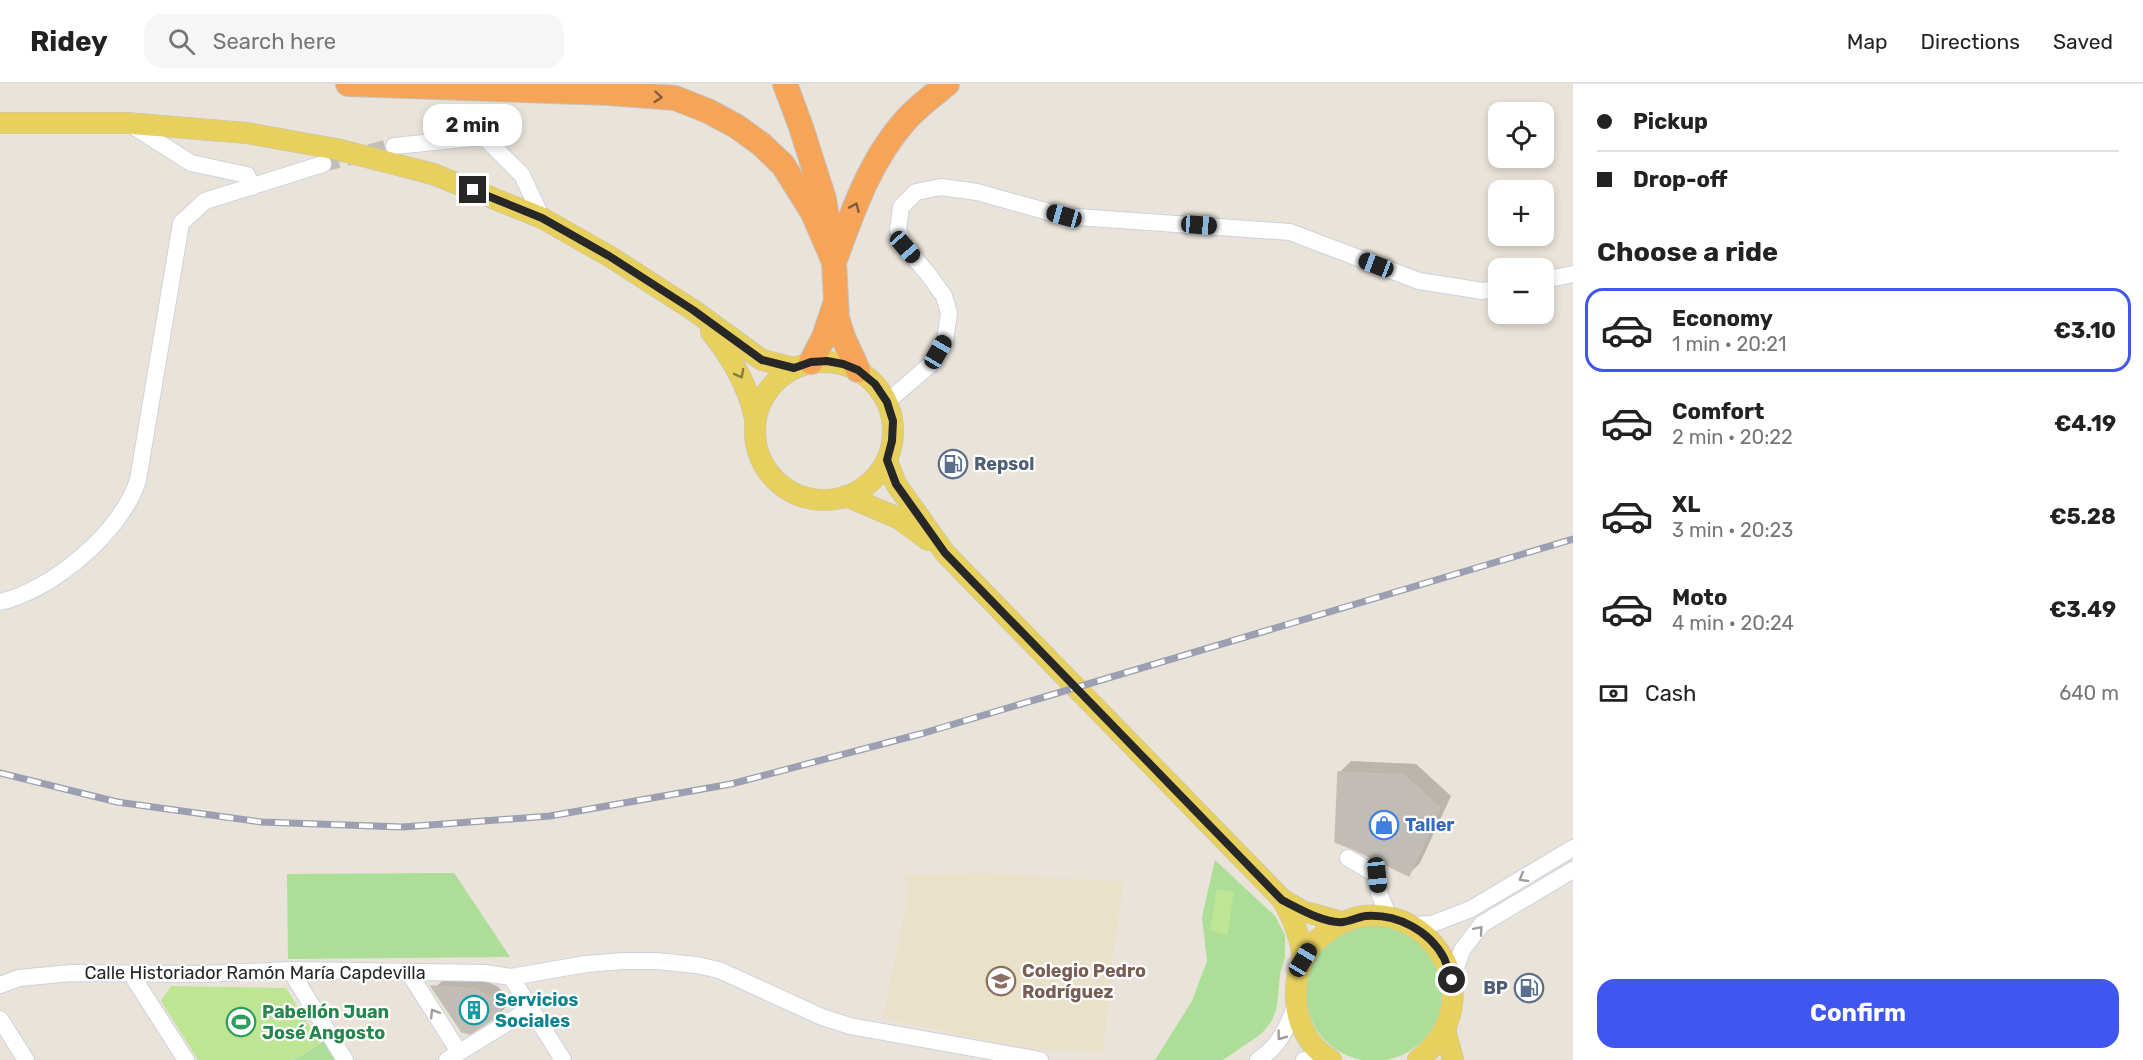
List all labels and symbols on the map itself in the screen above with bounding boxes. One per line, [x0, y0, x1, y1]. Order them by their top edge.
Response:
one-way arrow [653, 90, 662, 103]
callout: 2 min [424, 103, 522, 145]
route end [459, 176, 486, 203]
car [1044, 202, 1084, 230]
one-way arrow [847, 203, 859, 214]
car [1180, 215, 1218, 235]
car [886, 228, 924, 266]
car [1356, 250, 1396, 280]
car [921, 332, 955, 372]
one-way arrow [733, 368, 744, 379]
fuel station icon: Repsol [937, 448, 969, 480]
place label: Repsol [974, 453, 1034, 475]
shop icon: Taller [1368, 809, 1400, 841]
place label: Taller [1405, 814, 1455, 836]
car [1366, 856, 1388, 894]
one-way arrow [1519, 871, 1529, 882]
one-way arrow [1471, 925, 1482, 936]
car [1286, 940, 1320, 980]
place label: Colegio Pedro Rodríguez [1022, 960, 1146, 1003]
street label: Calle Historiador Ramón María Capdevilla [84, 962, 426, 984]
school or university icon: Colegio Pedro Rodríguez [985, 965, 1017, 997]
route start [1438, 966, 1465, 993]
fuel station icon: BP [1513, 972, 1545, 1004]
place label: BP [1483, 977, 1508, 999]
place label: Servicios Sociales [495, 989, 578, 1032]
building icon: Servicios Sociales [458, 994, 490, 1026]
place label: Pabellón Juan José Angosto [262, 1001, 389, 1044]
sports icon: Pabellón Juan José Angosto [225, 1006, 257, 1038]
one-way arrow [430, 1008, 441, 1019]
one-way arrow [1278, 1030, 1289, 1041]

